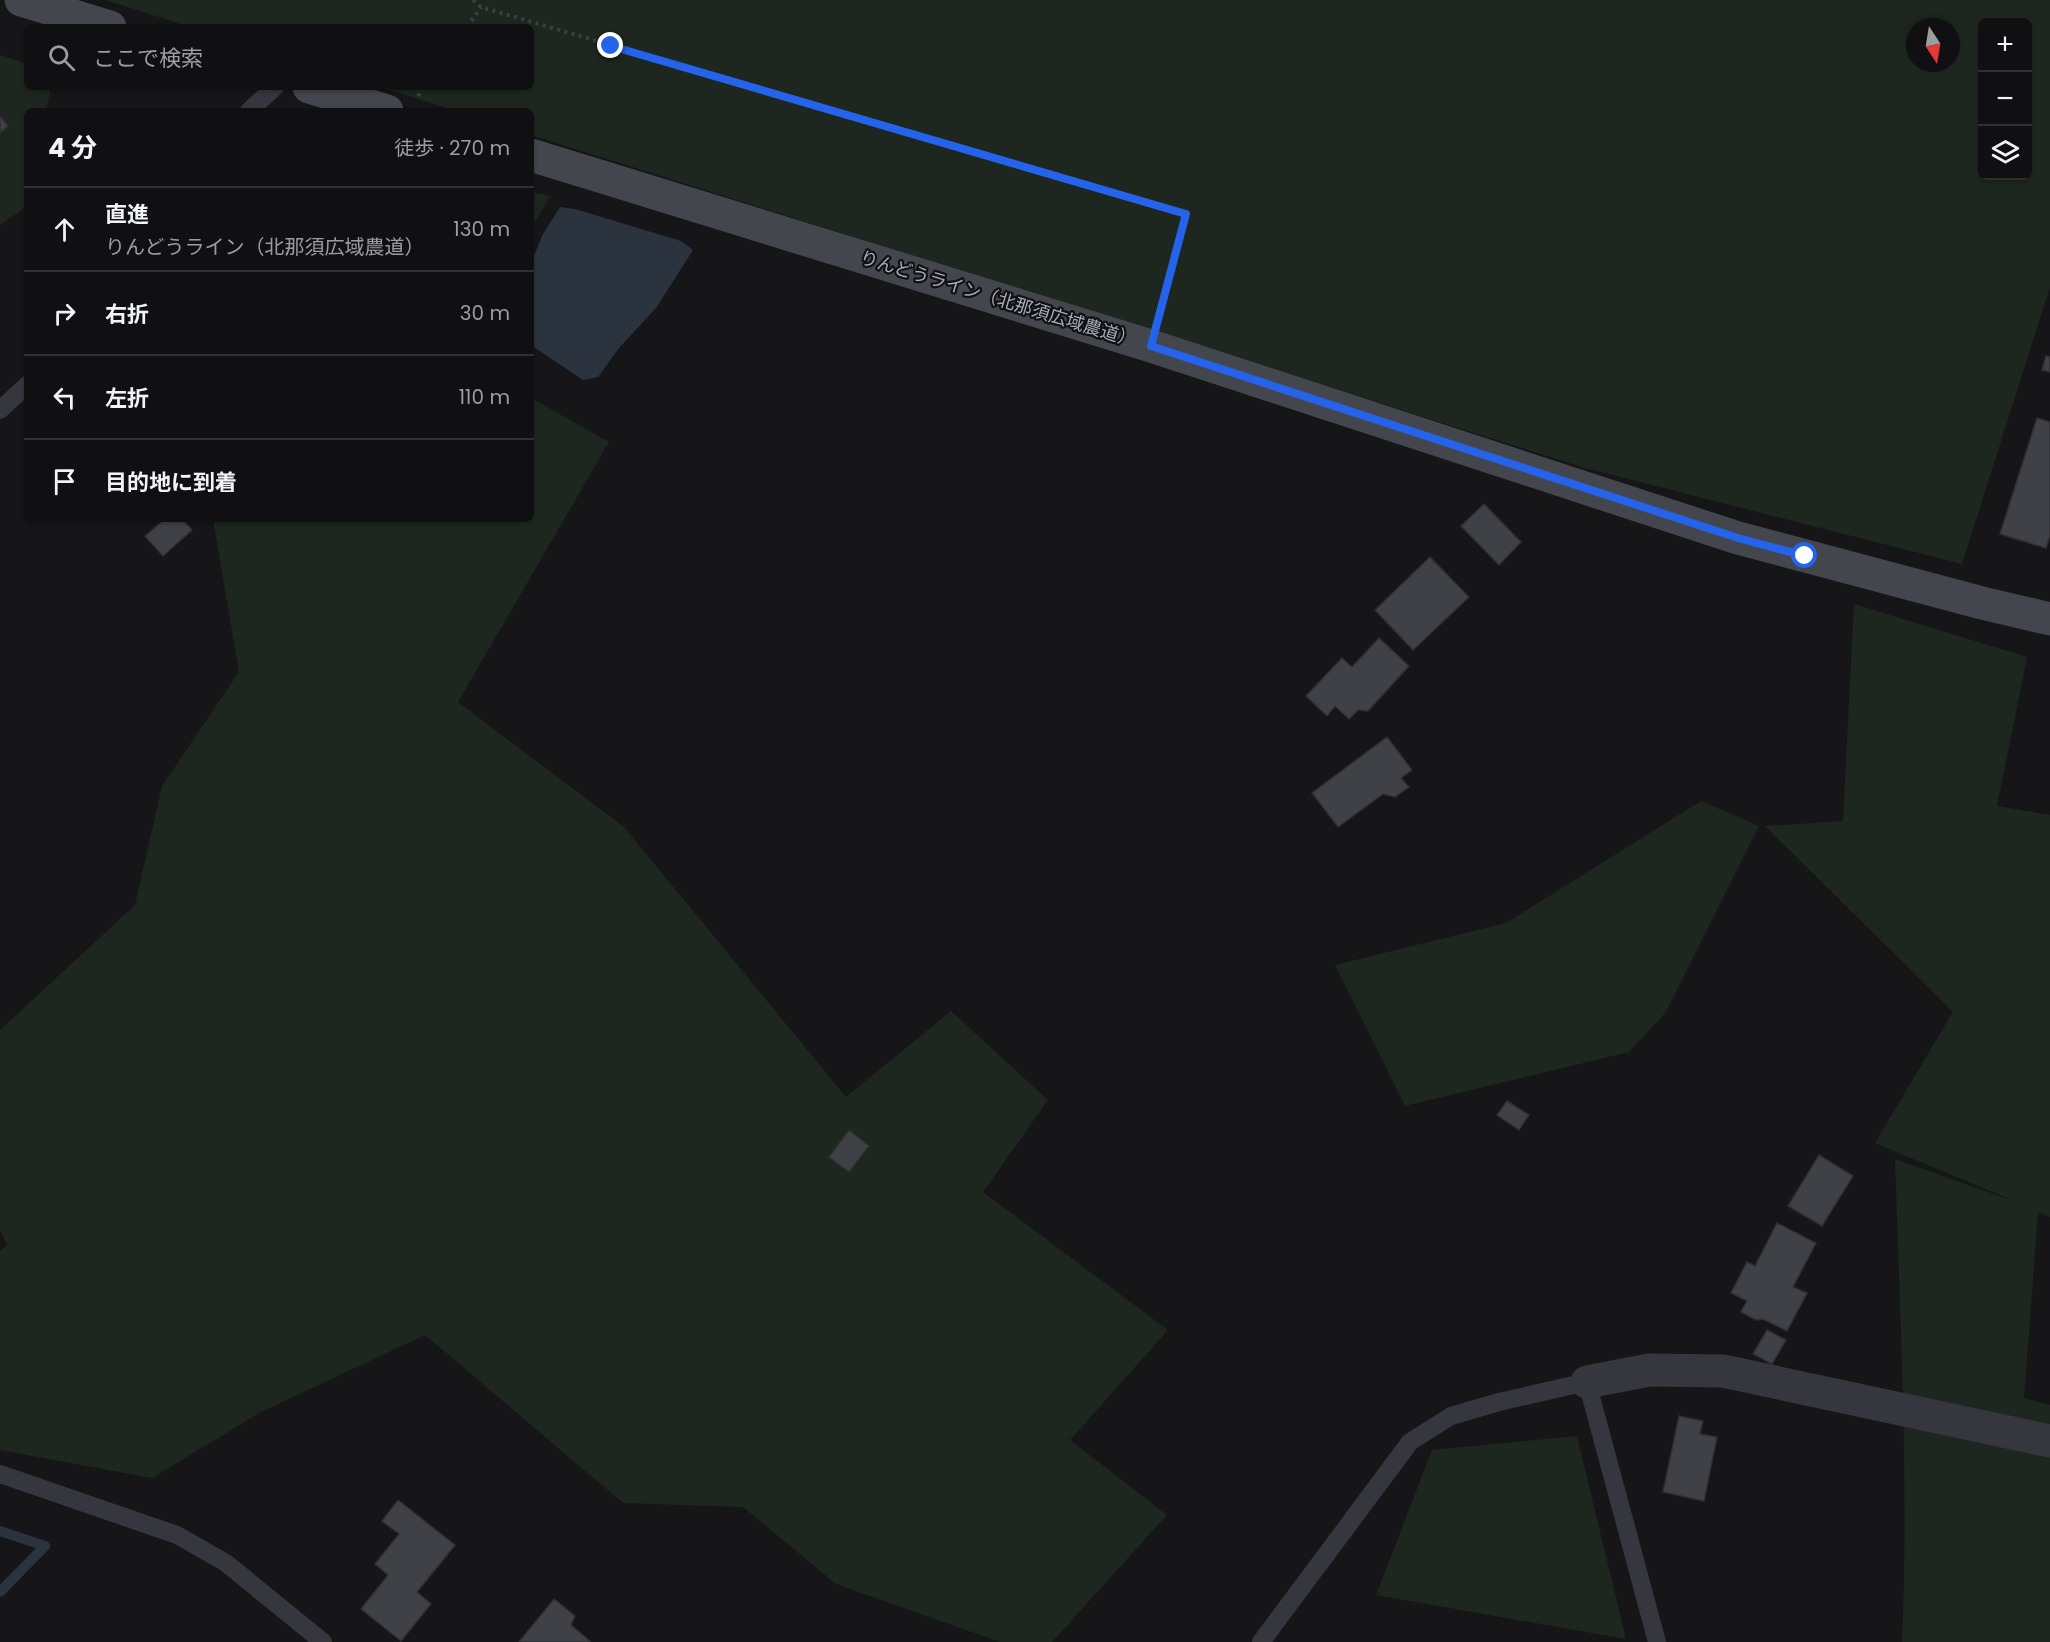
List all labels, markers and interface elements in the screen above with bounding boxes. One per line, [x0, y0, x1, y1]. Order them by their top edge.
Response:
north arrow [1906, 18, 1960, 72]
map controls [1978, 18, 2032, 180]
button: + [1978, 18, 2032, 72]
search box [24, 24, 534, 90]
route end [597, 32, 623, 58]
icon: search [45, 41, 78, 74]
text: ここで検索 [93, 43, 203, 74]
button: − [1978, 72, 2032, 126]
button: layers [1978, 126, 2032, 180]
text: 4 分 [48, 130, 97, 166]
text: 徒歩 · 270 m [394, 134, 510, 162]
text: 直進 [105, 199, 149, 230]
icon: ahead [48, 213, 81, 246]
text: 130 m [453, 215, 510, 243]
text: りんどうライン（北那須広域農道） [105, 233, 424, 261]
street label: りんどうライン（北那須広域農道） [857, 245, 1139, 352]
icon: right [48, 297, 81, 330]
text: 右折 [105, 299, 149, 330]
text: 30 m [460, 299, 510, 327]
icon: left [48, 381, 81, 414]
text: 左折 [105, 383, 149, 414]
text: 110 m [459, 383, 510, 411]
icon: arrive [48, 465, 81, 498]
text: 目的地に到着 [105, 467, 237, 498]
route start [1791, 542, 1817, 568]

